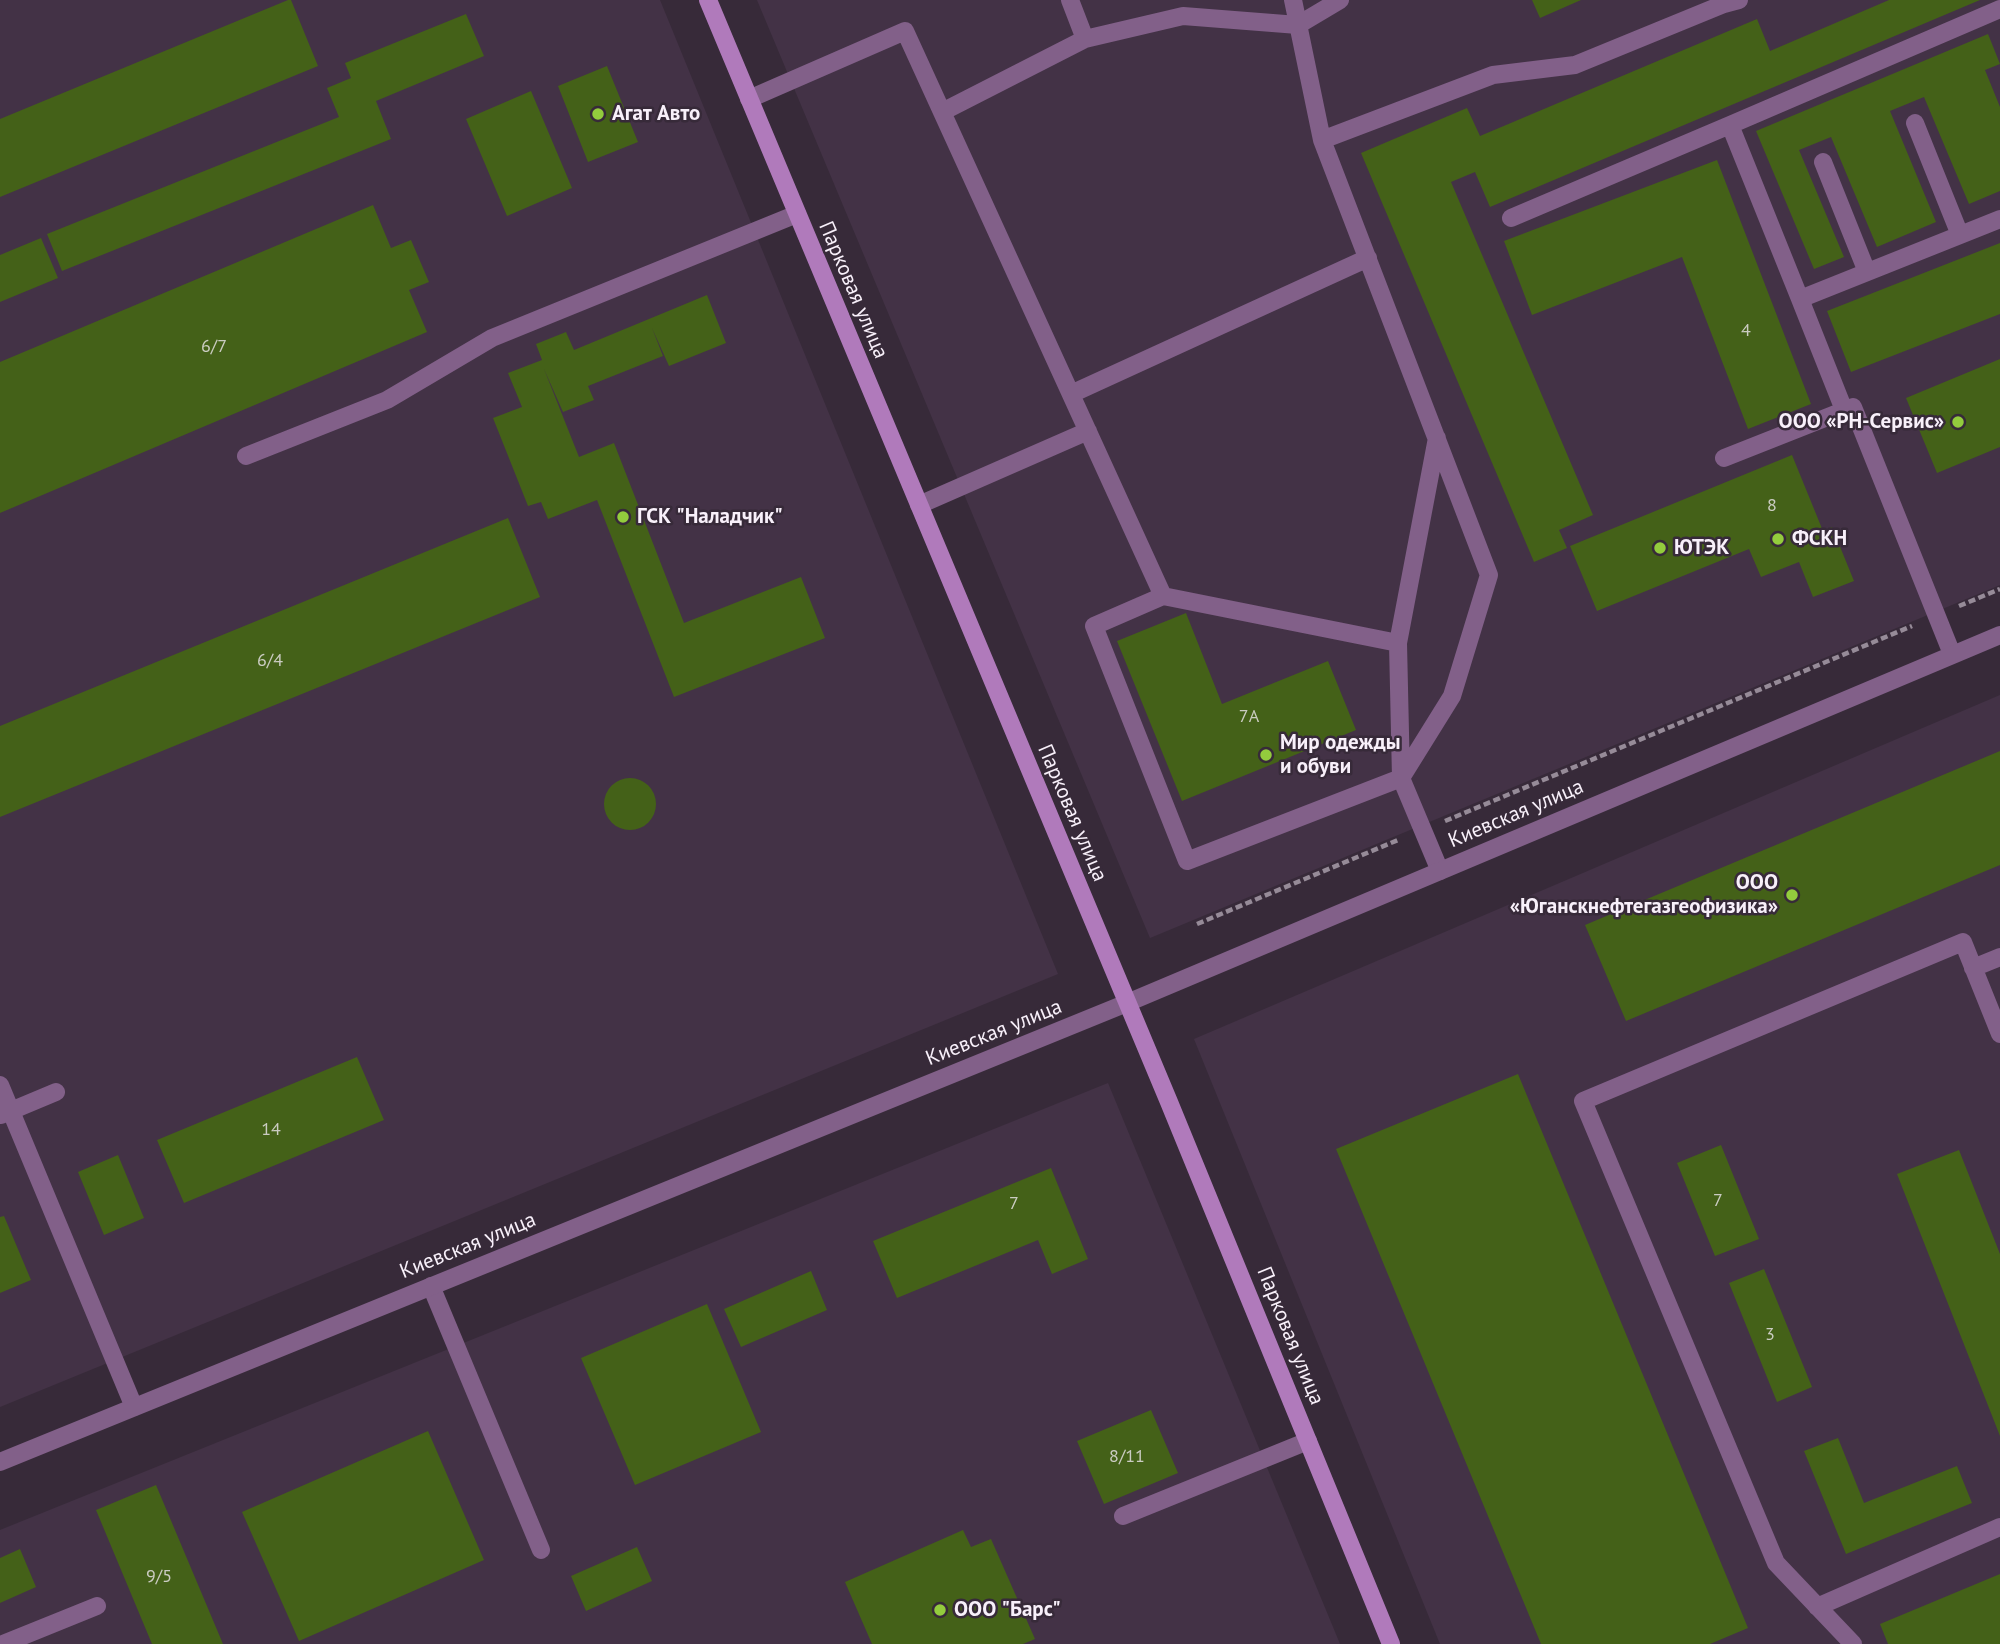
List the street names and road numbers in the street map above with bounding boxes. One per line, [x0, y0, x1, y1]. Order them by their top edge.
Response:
street label: Парковая улица [813, 218, 893, 362]
street label: Парковая улица [1032, 741, 1112, 885]
street label: Киевская улица [1445, 774, 1587, 854]
street label: Киевская улица [922, 994, 1066, 1072]
street label: Киевская улица [396, 1207, 540, 1285]
street label: Парковая улица [1251, 1263, 1329, 1409]

